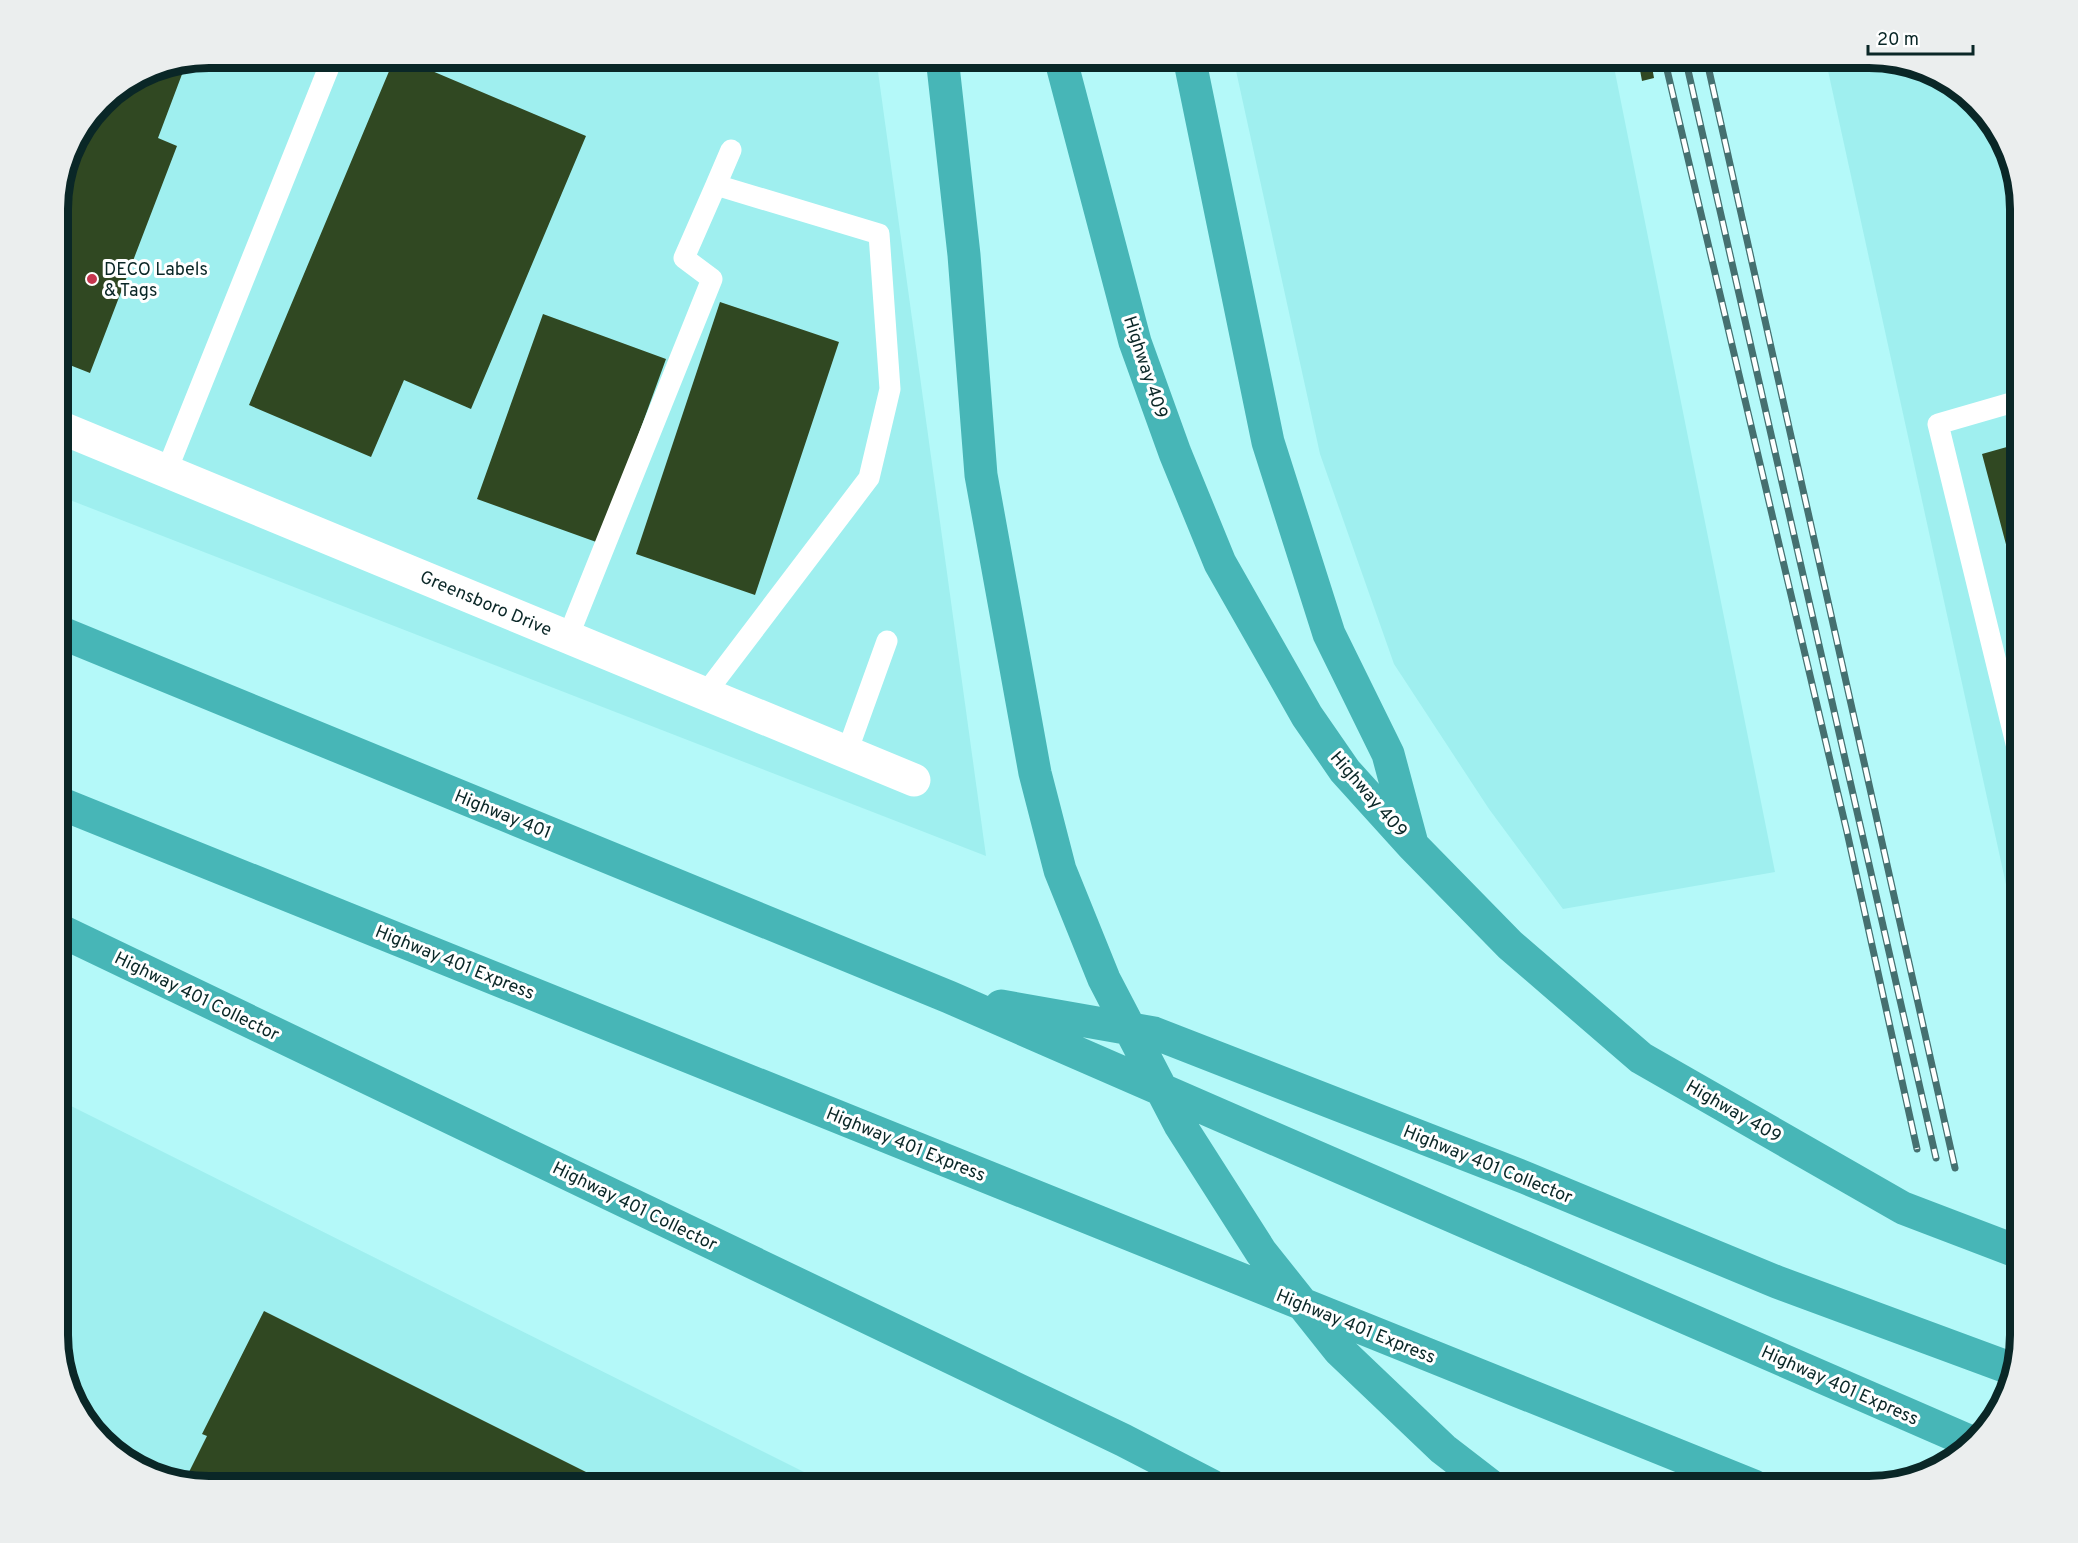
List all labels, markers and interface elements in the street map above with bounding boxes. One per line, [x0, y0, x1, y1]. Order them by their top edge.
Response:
scale bar [1868, 18, 1973, 56]
text: 20 m [1877, 29, 1919, 52]
place label: DECO Labels & Tags [104, 259, 208, 303]
marker: DECO Labels & Tags [85, 272, 99, 286]
street label: Highway 409 [1117, 313, 1172, 422]
street label: Greensboro Drive [416, 566, 555, 643]
street label: Highway 409 [1324, 747, 1412, 843]
street label: Highway 401 [451, 786, 554, 845]
street label: Highway 401 Express [371, 921, 538, 1006]
street label: Highway 401 Collector [110, 947, 282, 1047]
street label: Highway 409 [1681, 1076, 1785, 1149]
street label: Highway 401 Express [822, 1103, 989, 1188]
street label: Highway 401 Collector [1399, 1121, 1575, 1210]
street label: Highway 401 Collector [548, 1157, 720, 1257]
street label: Highway 401 Express [1272, 1285, 1439, 1370]
street label: Highway 401 Express [1757, 1341, 1922, 1431]

